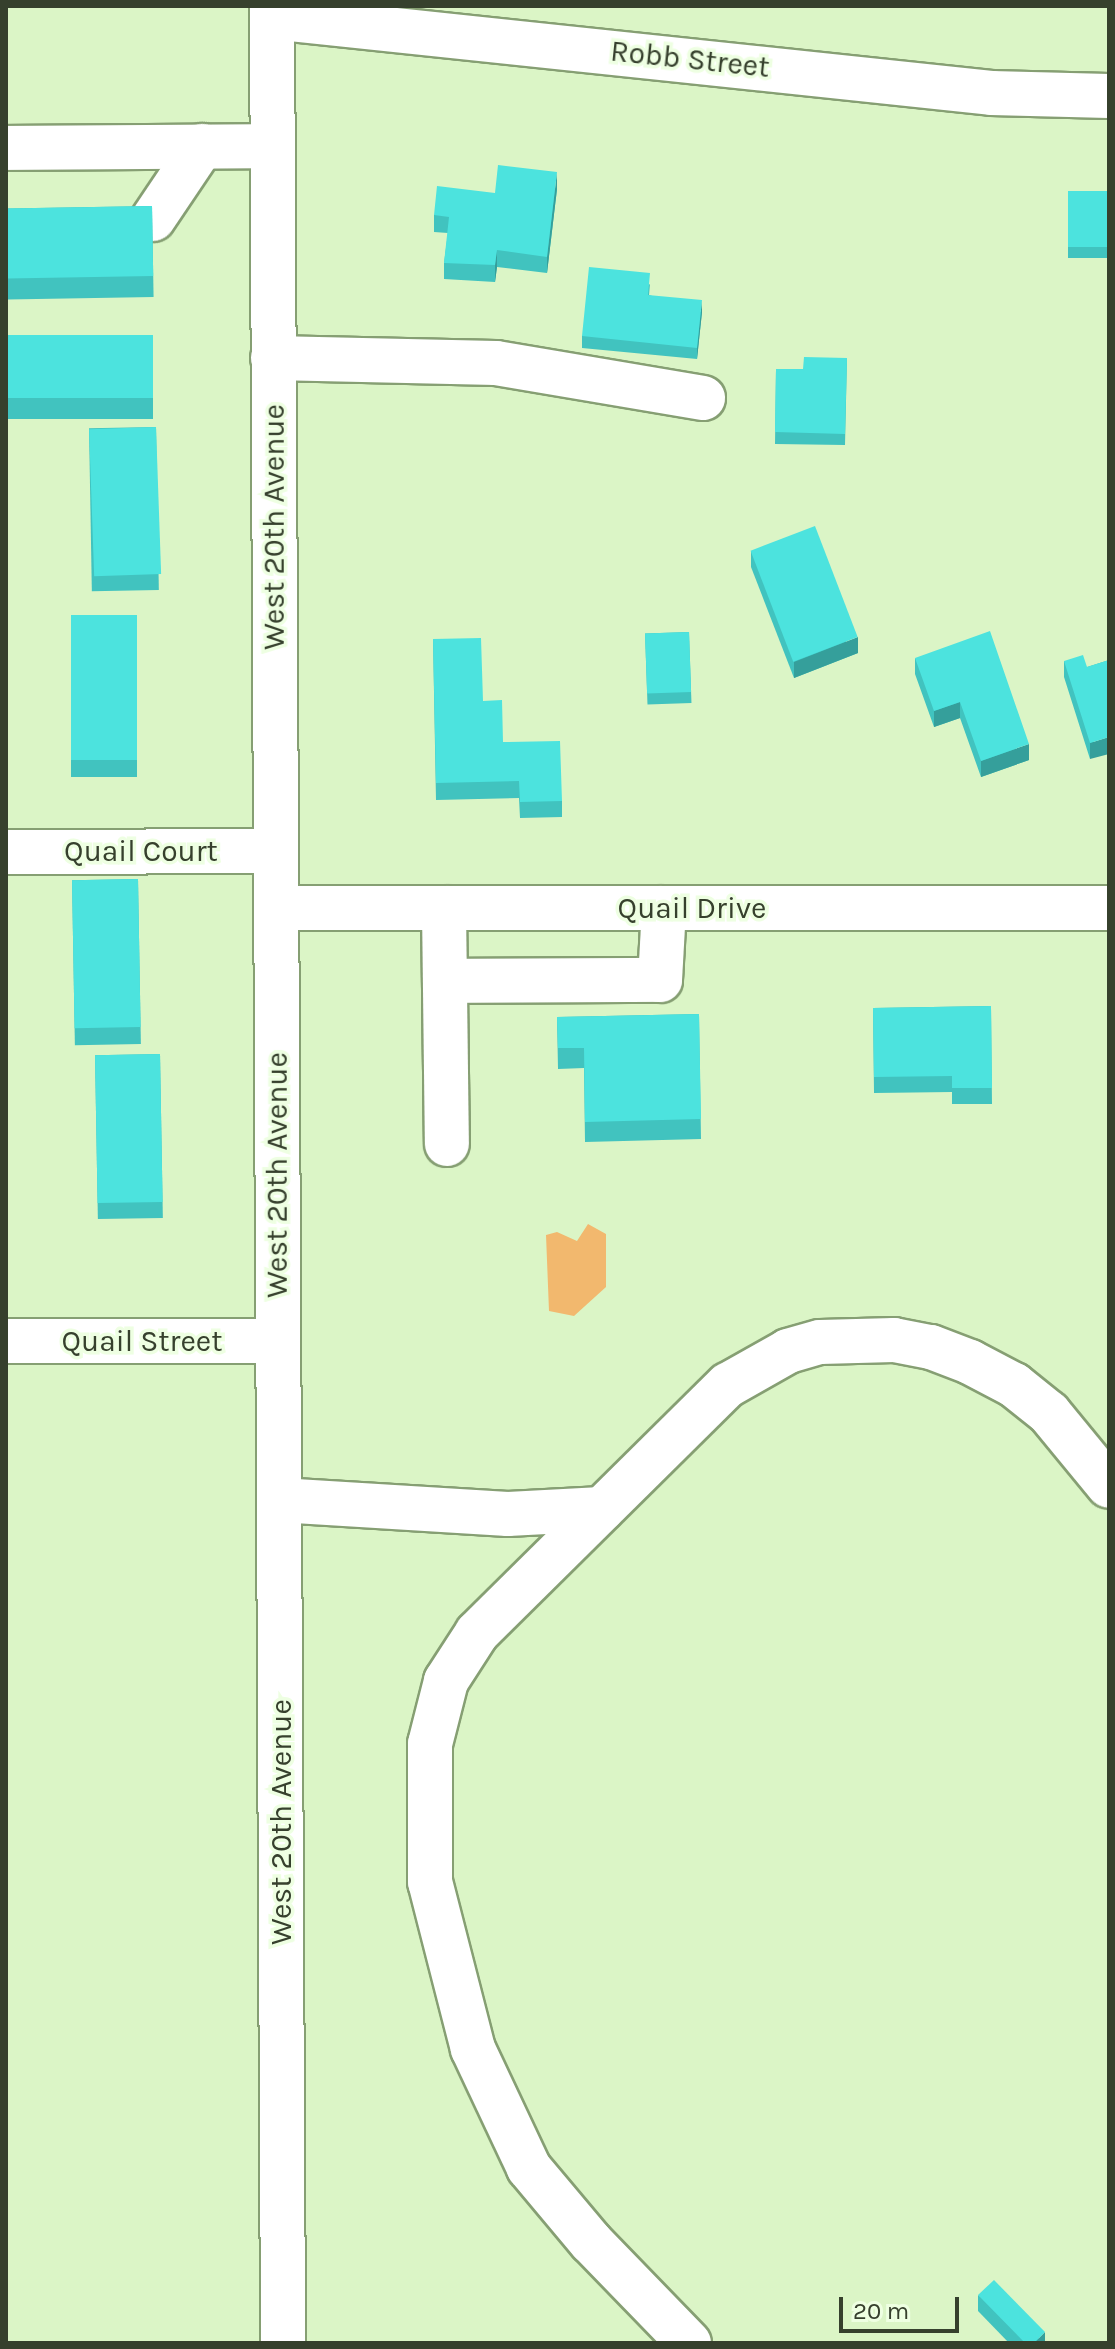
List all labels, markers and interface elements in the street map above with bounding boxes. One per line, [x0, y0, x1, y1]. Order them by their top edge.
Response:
street label: Robb Street [609, 33, 771, 85]
street label: West 20th Avenue [256, 404, 292, 650]
street label: Quail Court [64, 833, 218, 869]
street label: Quail Drive [618, 890, 766, 926]
street label: West 20th Avenue [259, 1052, 295, 1298]
street label: Quail Street [61, 1323, 223, 1359]
street label: West 20th Avenue [263, 1699, 299, 1945]
scale bar [843, 2281, 963, 2331]
text: 20 m [853, 2297, 909, 2325]

